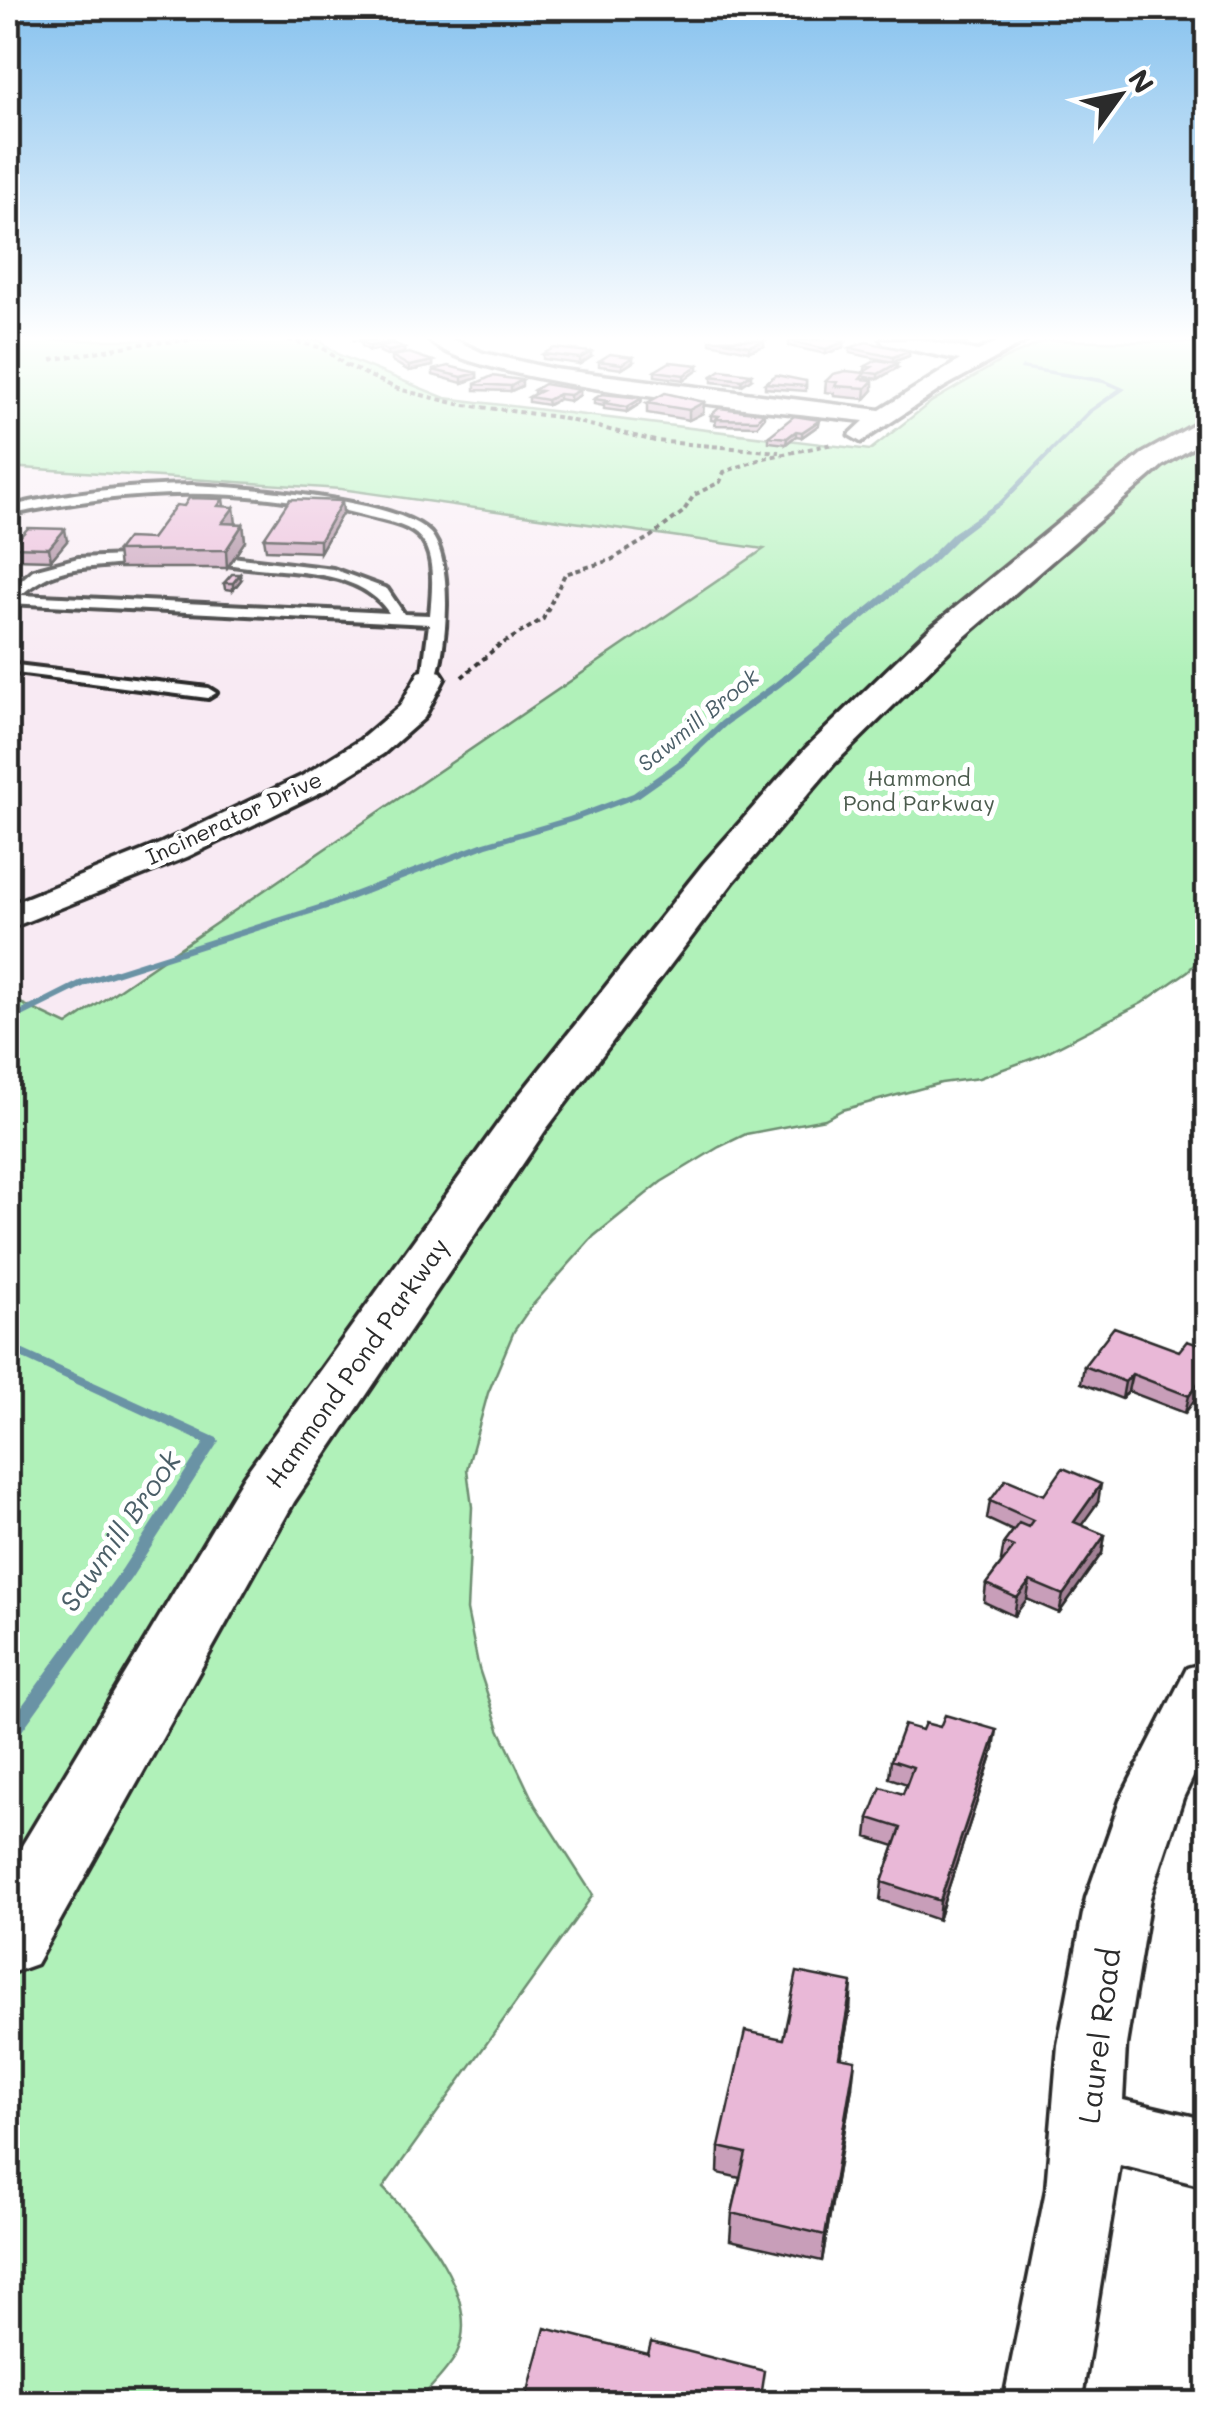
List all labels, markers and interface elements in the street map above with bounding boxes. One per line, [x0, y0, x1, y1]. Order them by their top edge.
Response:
north arrow [1070, 45, 1170, 145]
text: N [1121, 62, 1163, 100]
water label: Sawmill Brook [631, 661, 765, 777]
park label: Hammond Pond Parkway [843, 763, 995, 817]
street label: Incinerator Drive [141, 764, 326, 871]
street label: Hammond Pond Parkway [258, 1231, 456, 1494]
water label: Sawmill Brook [50, 1442, 189, 1618]
street label: Laurel Road [1067, 1946, 1129, 2126]

